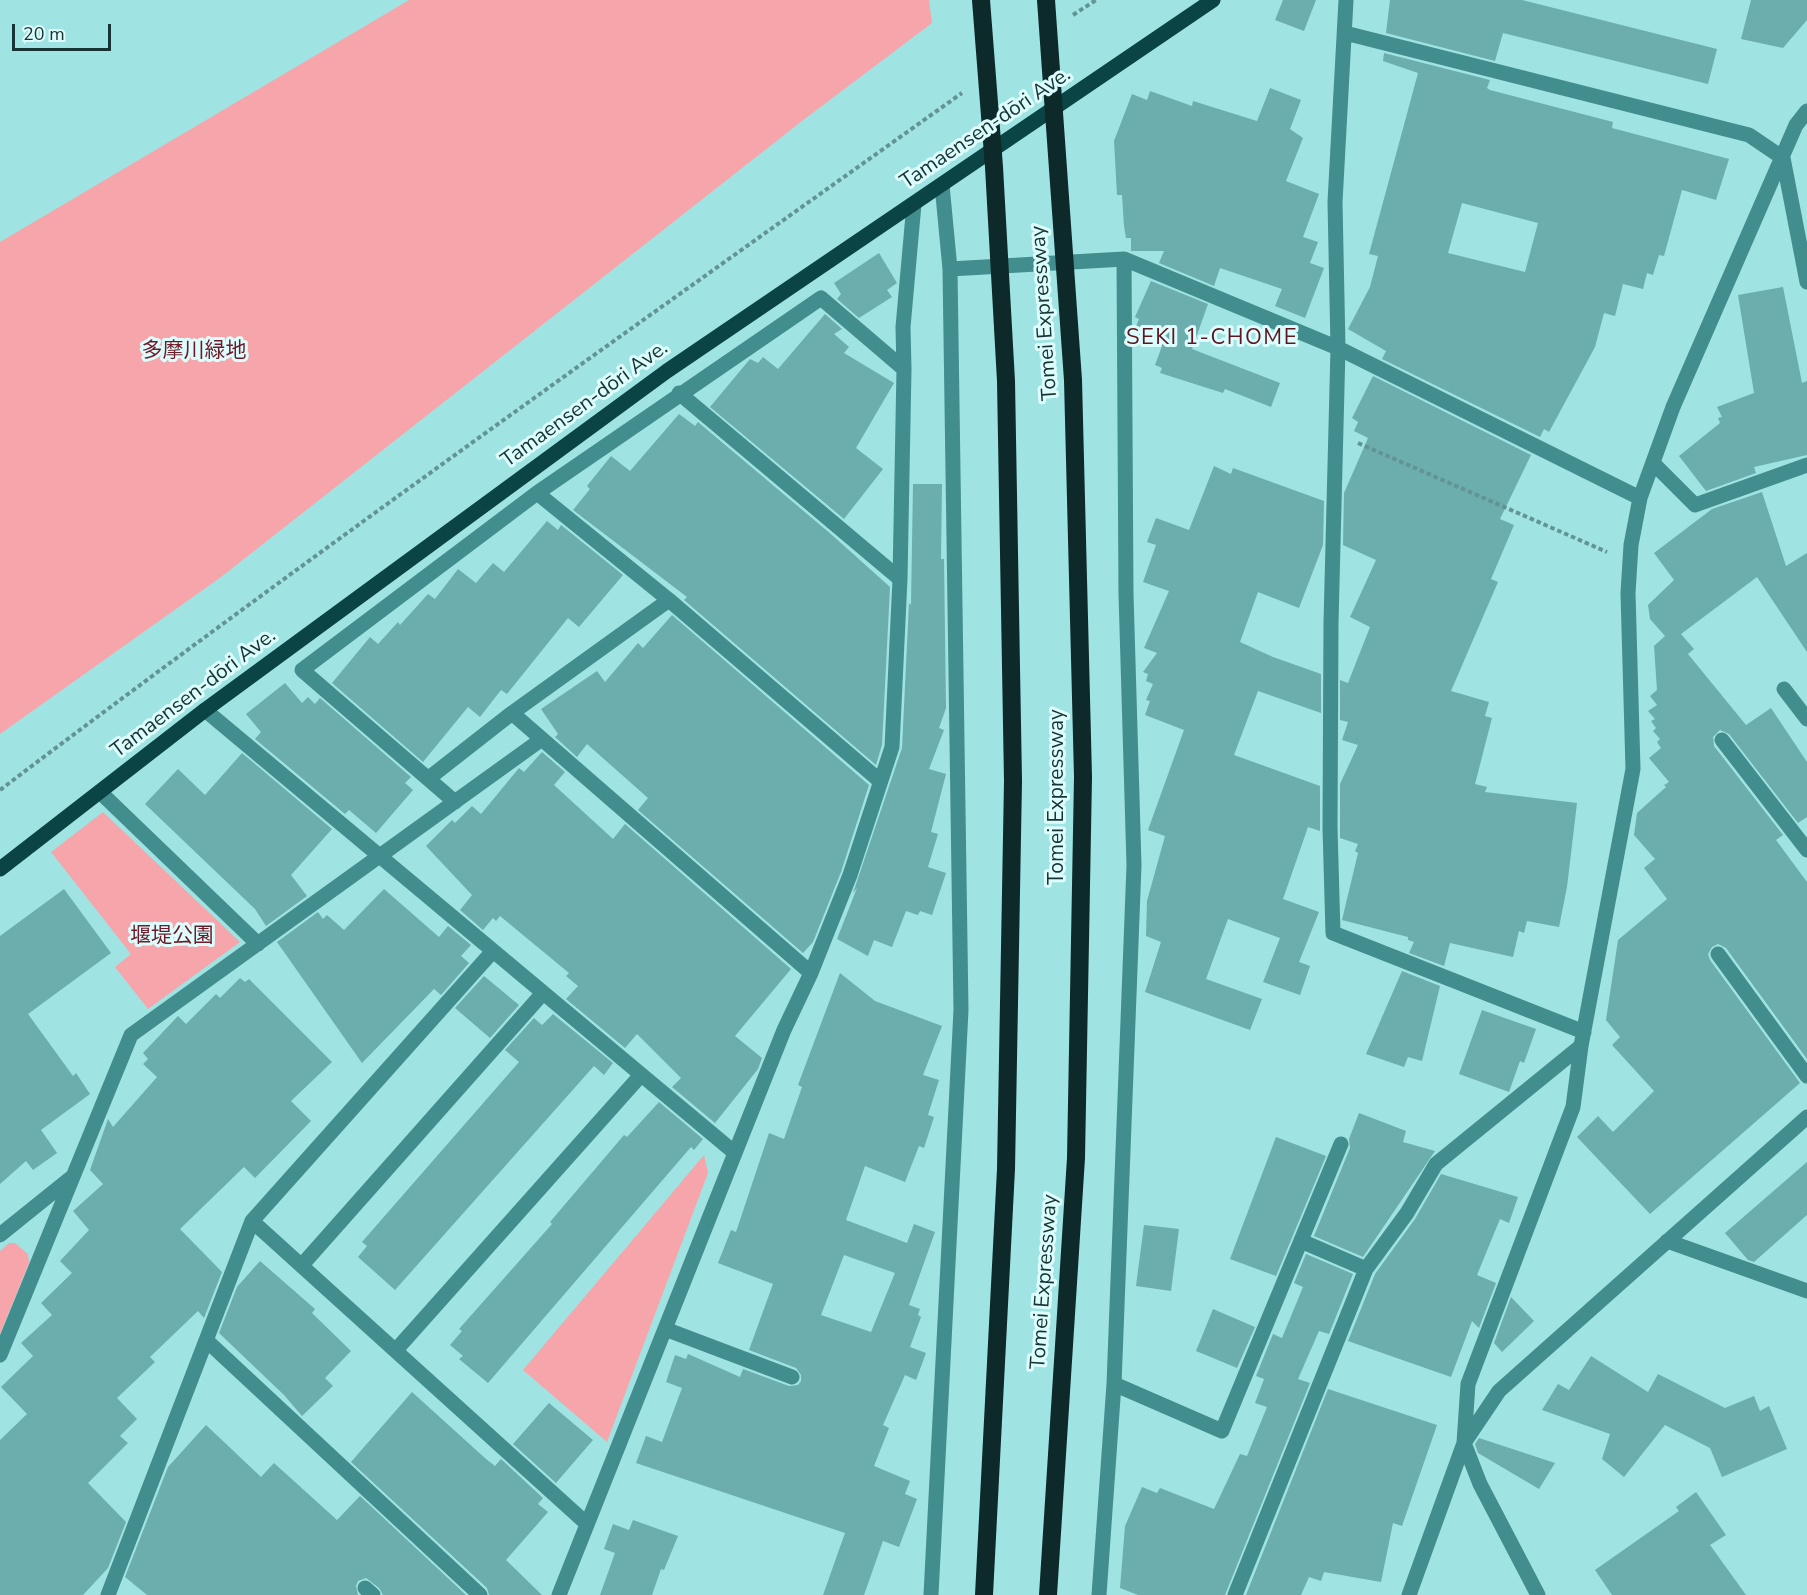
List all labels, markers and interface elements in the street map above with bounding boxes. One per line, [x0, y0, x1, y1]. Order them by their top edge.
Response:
scale bar [15, 12, 114, 50]
text: 20 m [23, 22, 65, 46]
street label: Tamaensen-dōri Ave. [896, 63, 1076, 195]
street label: Tomei Expressway [1026, 225, 1064, 401]
district label: SEKI 1-CHOME [1126, 326, 1298, 352]
street label: Tamaensen-dōri Ave. [497, 336, 673, 474]
park label: 多摩川緑地 [142, 339, 246, 365]
street label: Tamaensen-dōri Ave. [107, 624, 281, 764]
street label: Tomei Expressway [1045, 709, 1071, 885]
park label: 堰堤公園 [130, 924, 214, 950]
street label: Tomei Expressway [1026, 1194, 1064, 1370]

